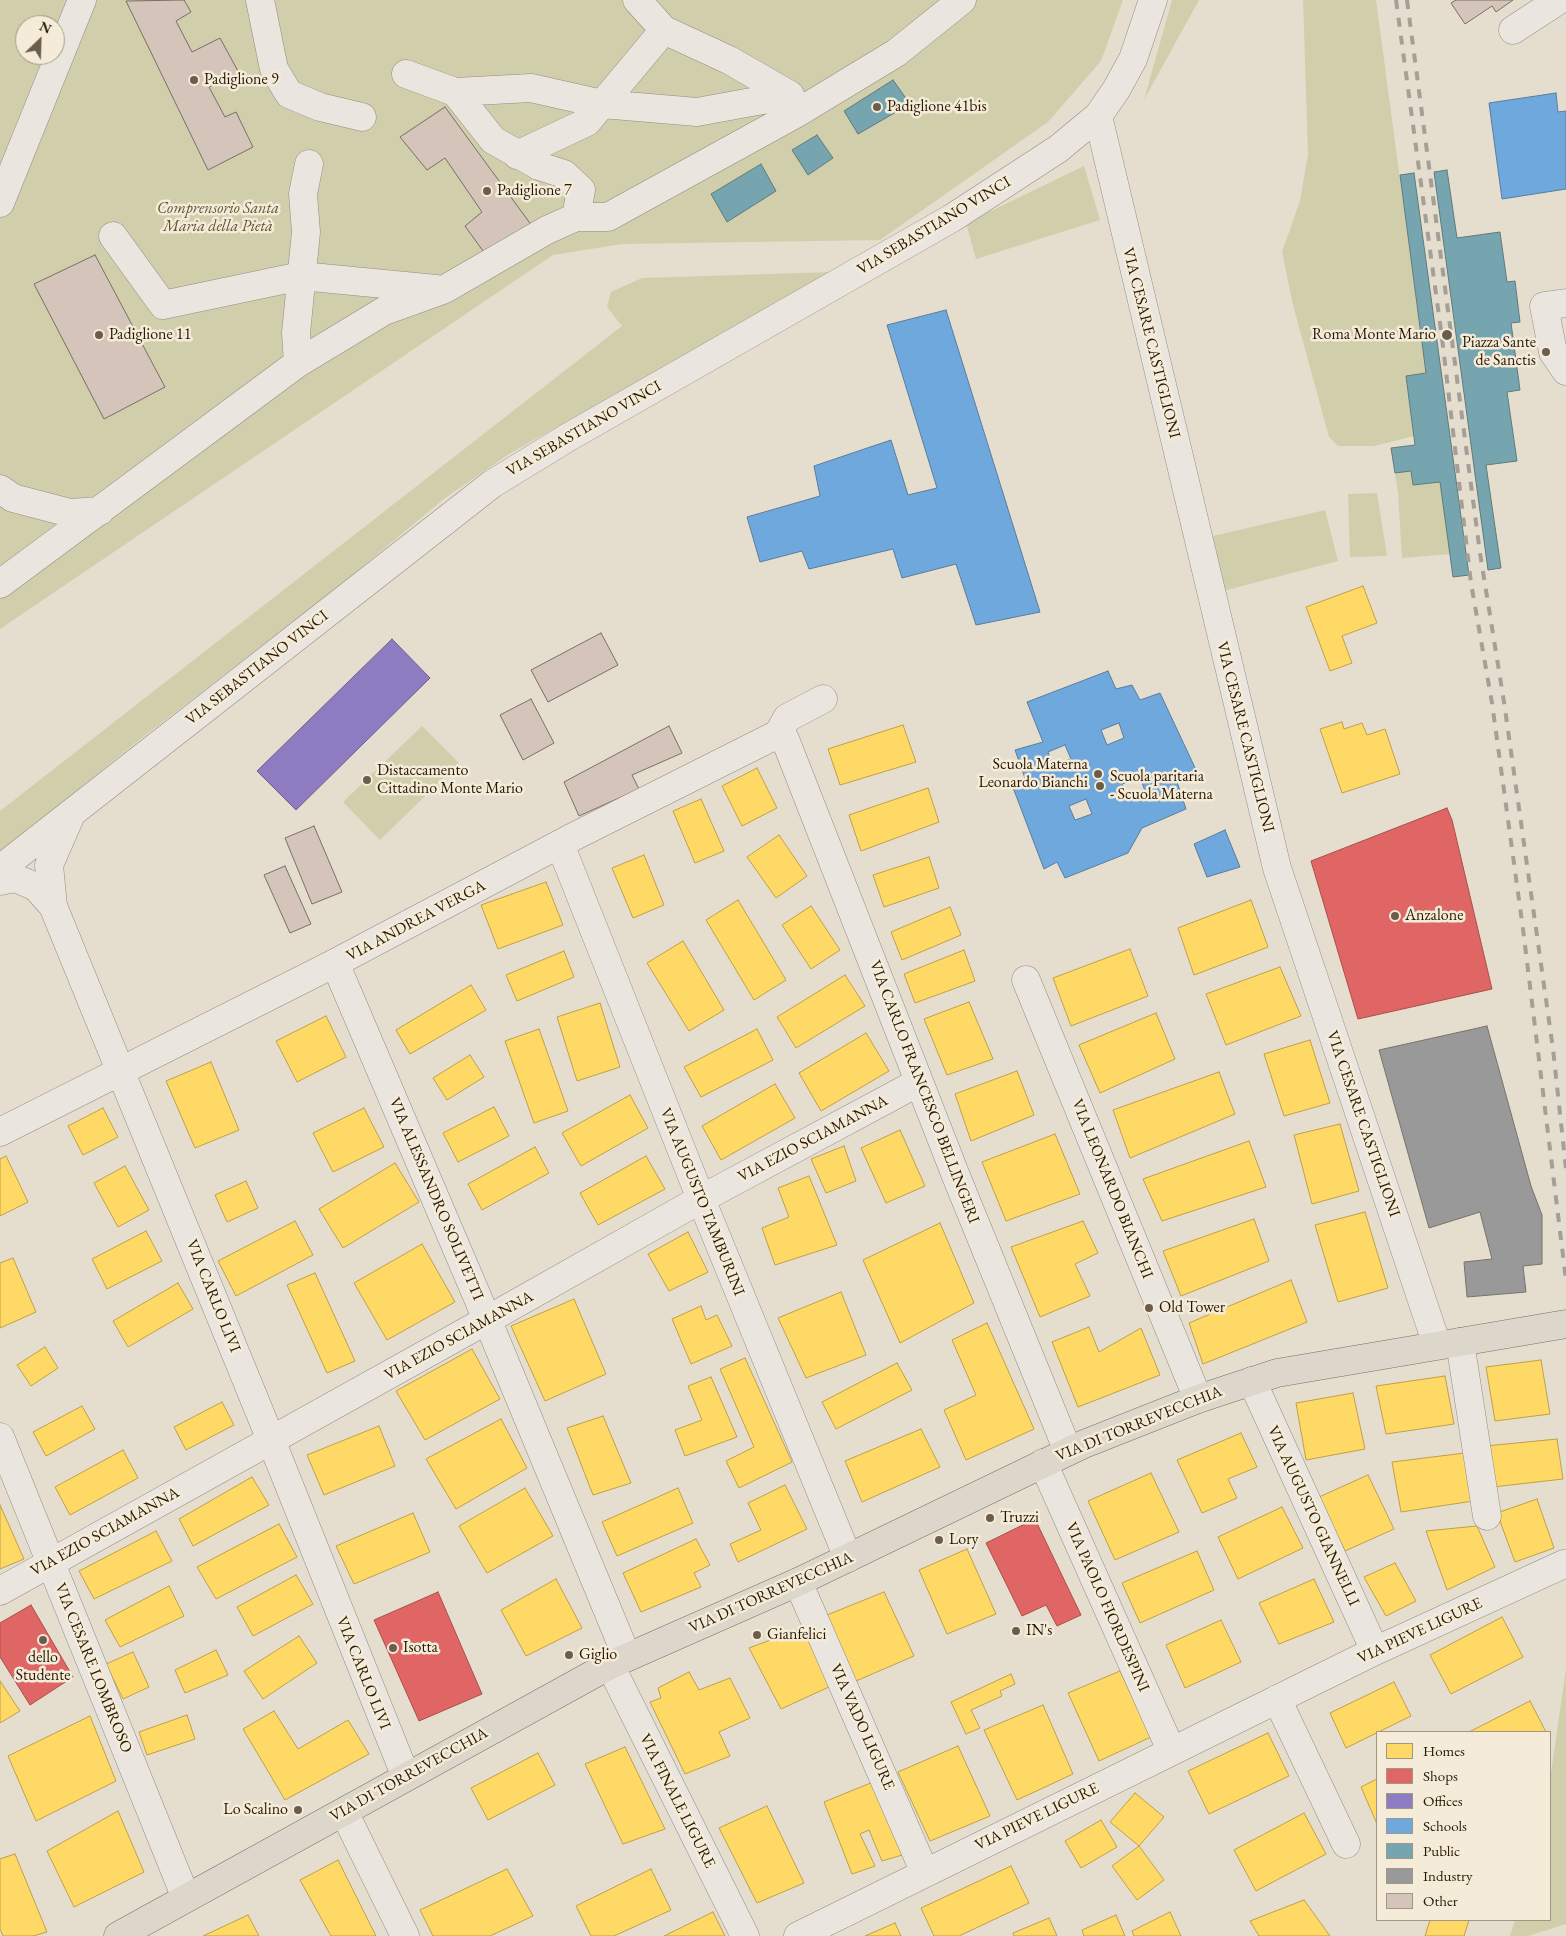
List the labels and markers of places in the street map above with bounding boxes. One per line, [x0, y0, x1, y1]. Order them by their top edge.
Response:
place label: Padiglione 9 [204, 70, 279, 90]
marker: Padiglione 9 [188, 74, 200, 86]
place label: Padiglione 41bis [887, 97, 987, 117]
marker: Padiglione 41bis [871, 101, 883, 113]
place label: Padiglione 7 [497, 181, 572, 201]
marker: Padiglione 7 [481, 185, 493, 197]
place label: Padiglione 11 [109, 325, 191, 345]
place label: Roma Monte Mario [1312, 325, 1436, 345]
marker: Roma Monte Mario [1440, 328, 1454, 342]
marker: Padiglione 11 [93, 329, 105, 341]
place label: Piazza Sante de Sanctis [1462, 333, 1536, 371]
marker: Piazza Sante de Sanctis [1540, 346, 1552, 358]
place label: Scuola Materna Leonardo Bianchi [978, 755, 1088, 793]
place label: Distaccamento Cittadino Monte Mario [377, 761, 523, 799]
place label: Scuola paritaria - Scuola Materna [1110, 767, 1213, 805]
marker: Scuola Materna Leonardo Bianchi [1092, 768, 1104, 780]
marker: Distaccamento Cittadino Monte Mario [361, 774, 373, 786]
marker: Scuola paritaria - Scuola Materna [1094, 780, 1106, 792]
place label: Anzalone [1405, 906, 1463, 926]
marker: Anzalone [1389, 910, 1401, 922]
place label: Old Tower [1159, 1298, 1225, 1318]
marker: Old Tower [1143, 1302, 1155, 1314]
place label: Truzzi [1000, 1508, 1039, 1528]
marker: Truzzi [984, 1512, 996, 1524]
place label: Lory [949, 1530, 979, 1550]
marker: Lory [933, 1534, 945, 1546]
place label: IN's [1026, 1621, 1052, 1641]
place label: Gianfelici [767, 1625, 827, 1645]
marker: IN's [1010, 1625, 1022, 1637]
marker: Gianfelici [751, 1629, 763, 1641]
marker: dello Studente [37, 1634, 49, 1646]
place label: Isotta [403, 1638, 438, 1658]
marker: Isotta [387, 1642, 399, 1654]
place label: Giglio [579, 1645, 617, 1665]
place label: dello Studente [16, 1648, 70, 1686]
marker: Giglio [563, 1649, 575, 1661]
place label: Lo Scalino [223, 1800, 288, 1820]
marker: Lo Scalino [292, 1804, 304, 1816]

